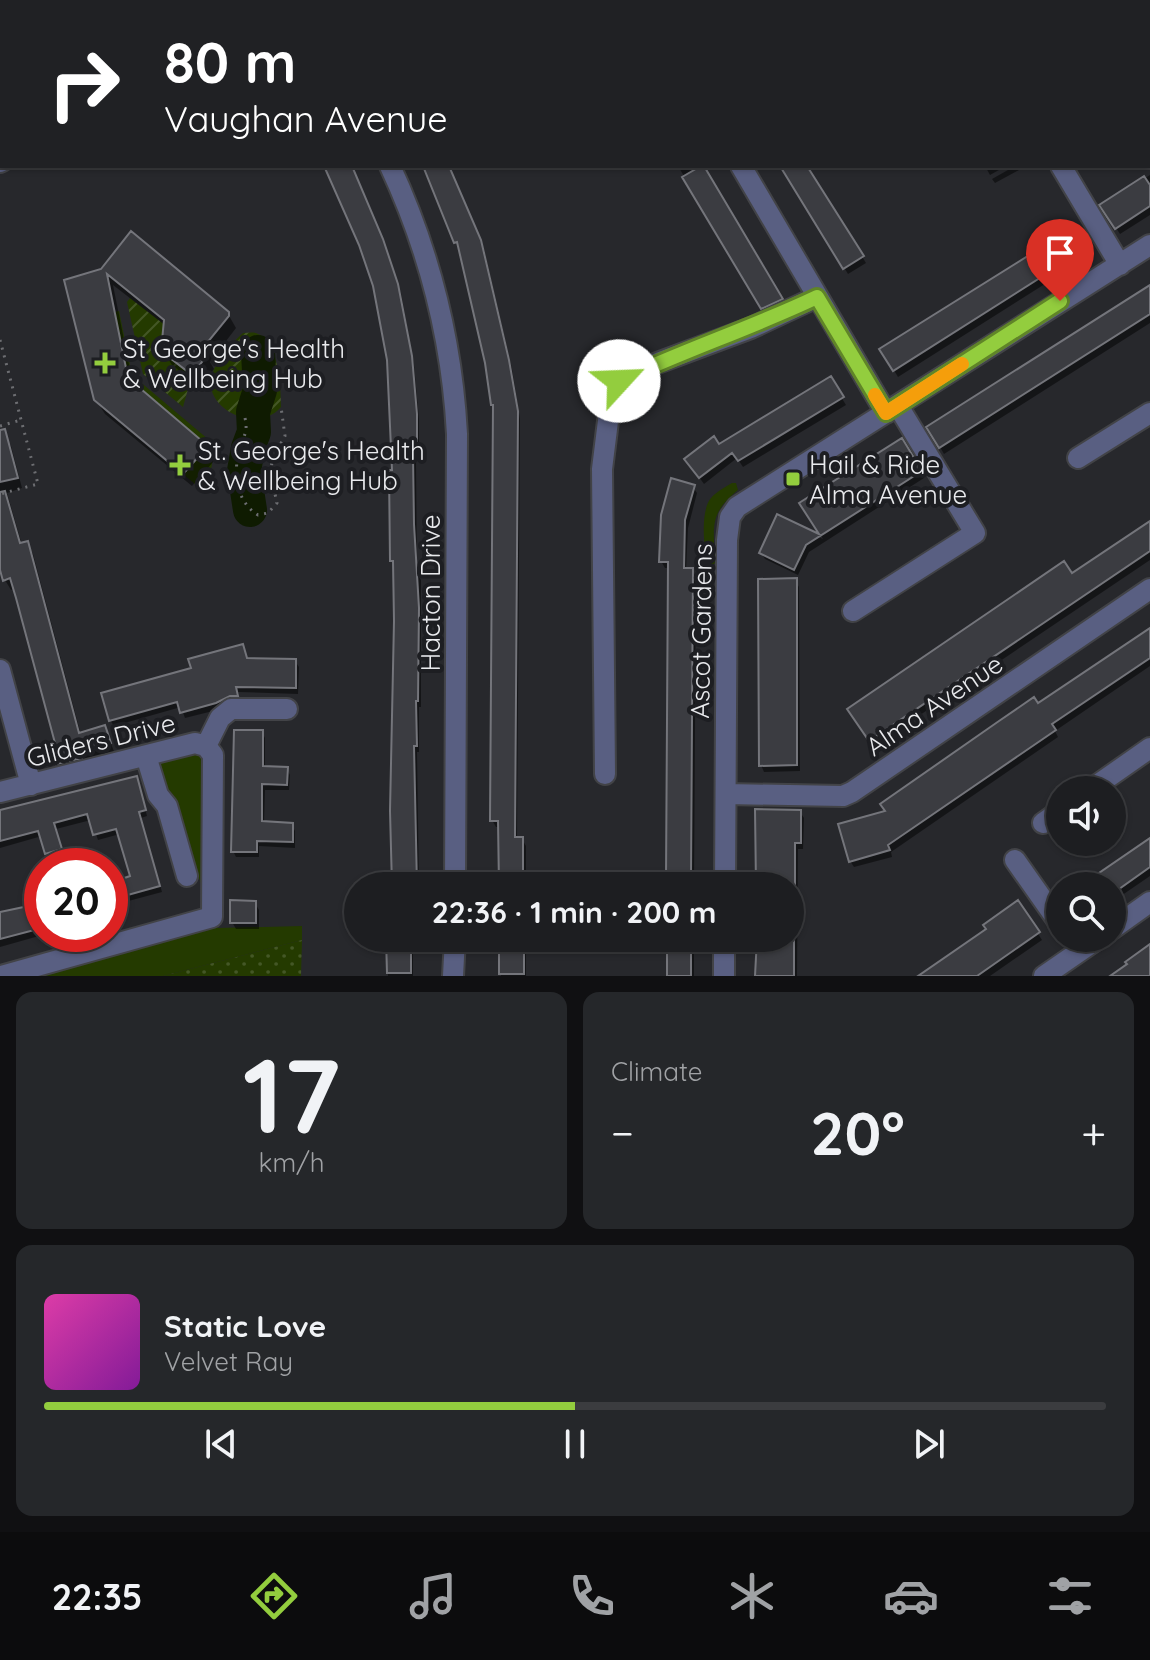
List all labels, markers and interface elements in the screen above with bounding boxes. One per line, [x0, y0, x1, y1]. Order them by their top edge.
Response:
text: 80 m [164, 27, 296, 97]
icon: right [32, 32, 136, 136]
text: Vaughan Avenue [164, 96, 448, 141]
pin [1026, 219, 1094, 301]
icon: arrive [1038, 231, 1082, 275]
place label: St George's Health & Wellbeing Hub [123, 332, 345, 395]
position arrow [577, 339, 661, 423]
marker: St George's Health & Wellbeing Hub [94, 352, 116, 374]
place label: St. George's Health & Wellbeing Hub [198, 434, 425, 497]
place label: Hail & Ride Alma Avenue [809, 448, 967, 511]
marker: St. George's Health & Wellbeing Hub [169, 454, 191, 476]
marker: Hail & Ride Alma Avenue [784, 470, 802, 488]
street label: Hacton Drive [414, 514, 447, 672]
street label: Ascot Gardens [683, 543, 719, 719]
street label: Alma Avenue [859, 647, 1009, 763]
street label: Gliders Drive [23, 706, 179, 774]
map controls [1046, 776, 1126, 952]
button: sound [1046, 776, 1126, 856]
speed limit sign: 20 [24, 848, 128, 952]
button: search [1046, 872, 1126, 952]
text: 22:36 · 1 min · 200 m [432, 893, 716, 931]
text: 17 [243, 1029, 340, 1159]
text: Climate [611, 1055, 702, 1088]
text: 20° [810, 1095, 905, 1170]
text: − [611, 1105, 634, 1160]
text: + [1081, 1105, 1106, 1160]
text: km/h [259, 1146, 324, 1179]
text: Static Love [164, 1307, 326, 1345]
text: Velvet Ray [164, 1345, 293, 1378]
icon: previous [199, 1422, 243, 1466]
icon: pause [553, 1422, 597, 1466]
icon: next [907, 1422, 951, 1466]
icon: directions [246, 1568, 302, 1624]
icon: music [405, 1568, 461, 1624]
icon: phone [564, 1568, 620, 1624]
icon: climate [724, 1568, 780, 1624]
icon: car [883, 1568, 939, 1624]
icon: filters [1042, 1568, 1098, 1624]
text: 22:35 [52, 1574, 143, 1619]

